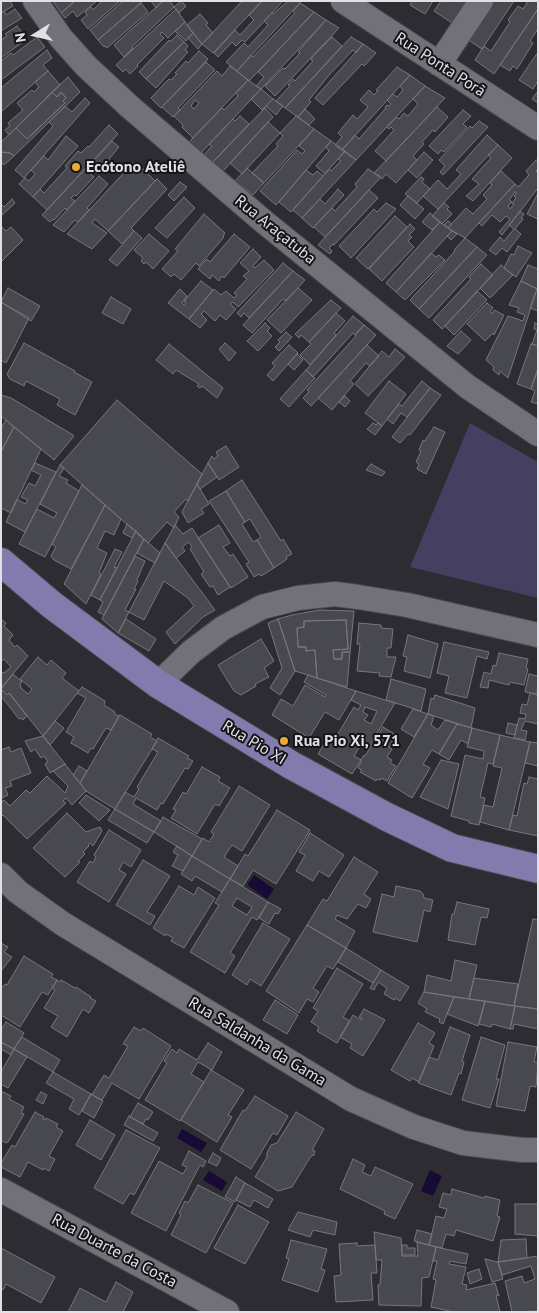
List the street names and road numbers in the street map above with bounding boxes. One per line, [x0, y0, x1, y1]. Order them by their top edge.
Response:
street label: Rua Ponta Porã [391, 29, 489, 101]
street label: Rua Araçatuba [231, 191, 319, 269]
street label: Rua Pio XI [219, 717, 289, 769]
street label: Rua Saldanha da Gama [185, 993, 329, 1091]
street label: Rua Duarte da Costa [48, 1210, 180, 1292]

